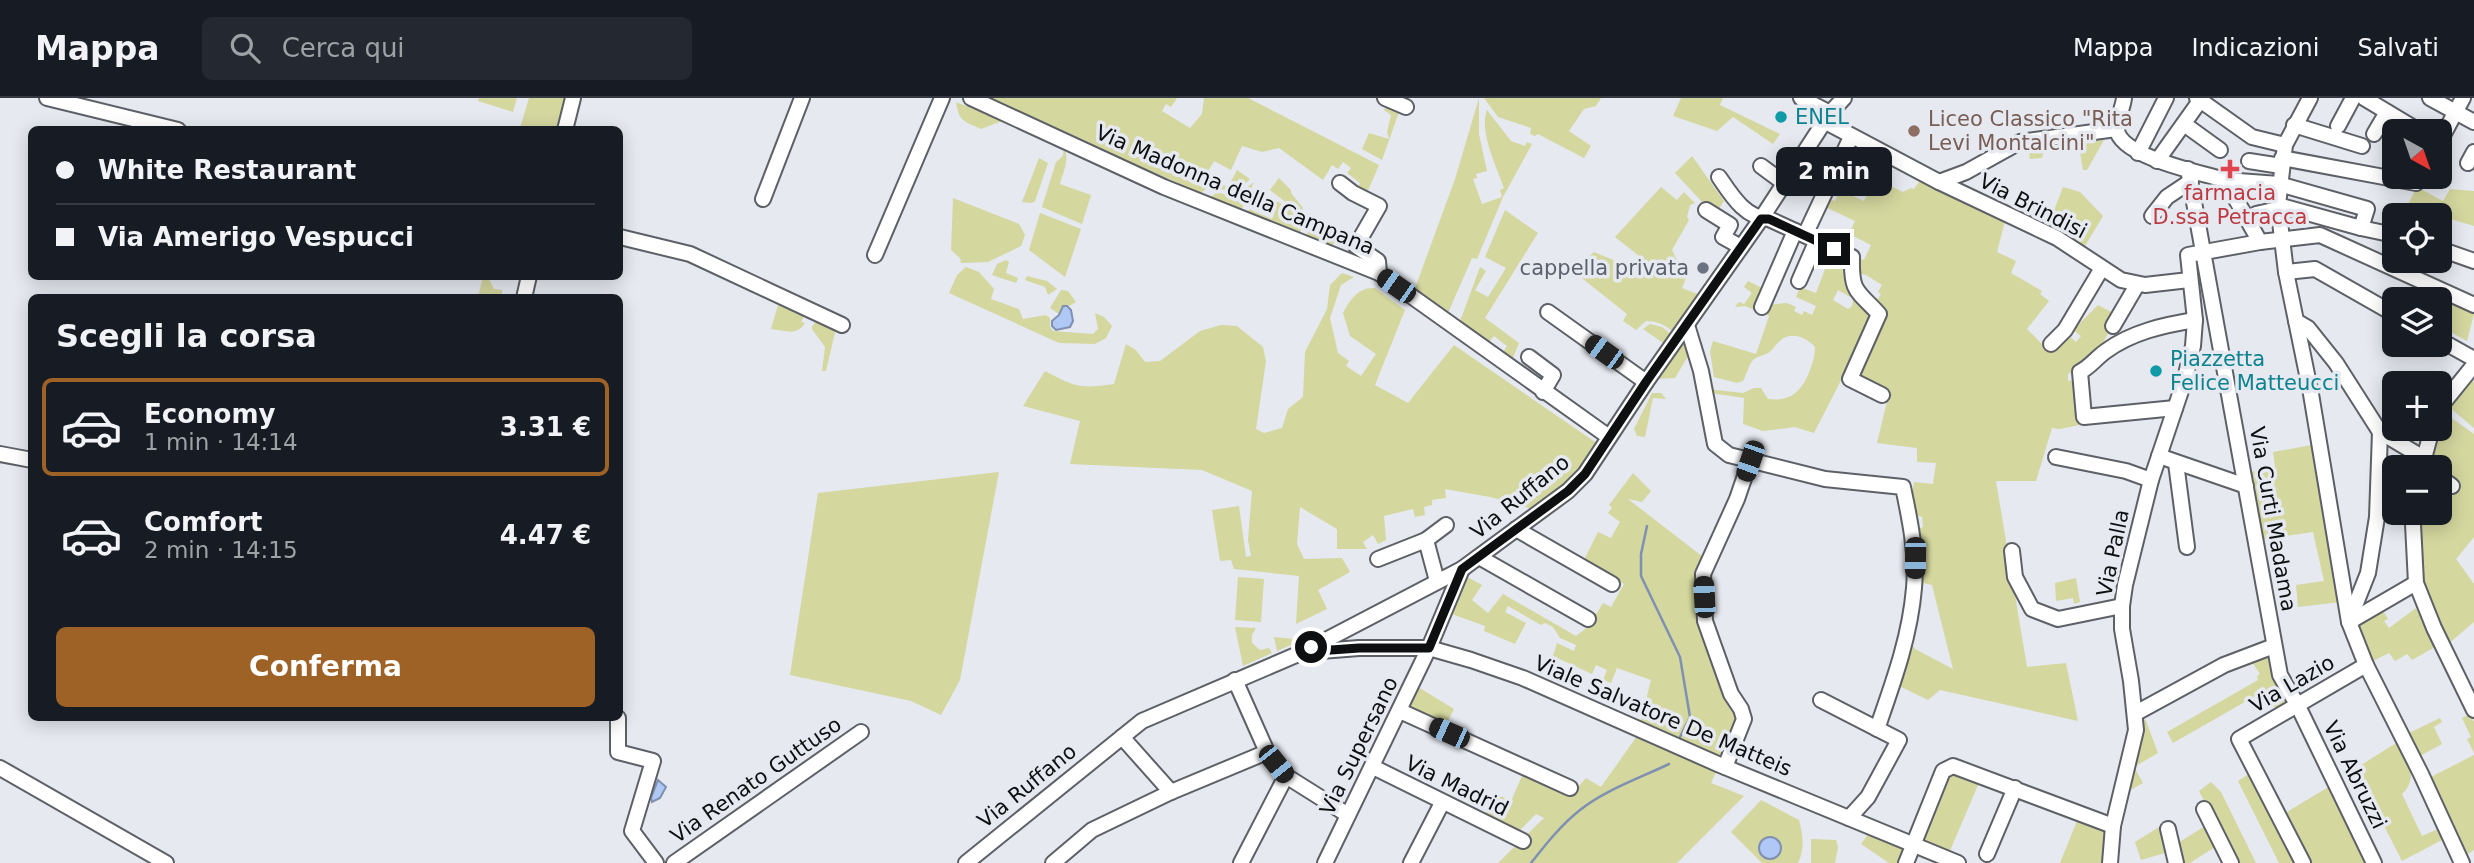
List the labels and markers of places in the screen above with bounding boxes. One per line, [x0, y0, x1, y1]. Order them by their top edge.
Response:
place label: ENEL [1795, 105, 1849, 129]
place label: Liceo Classico "Rita Levi Montalcini" [1928, 107, 2133, 155]
marker: ENEL [1773, 109, 1789, 125]
marker: Liceo Classico "Rita Levi Montalcini" [1906, 123, 1922, 139]
marker: farmacia D.ssa Petracca [2222, 161, 2238, 177]
place label: farmacia D.ssa Petracca [2153, 181, 2307, 229]
place label: cappella privata [1520, 256, 1689, 280]
marker: cappella privata [1695, 260, 1711, 276]
place label: Piazzetta Felice Matteucci [2170, 347, 2339, 395]
marker: Piazzetta Felice Matteucci [2148, 363, 2164, 379]

